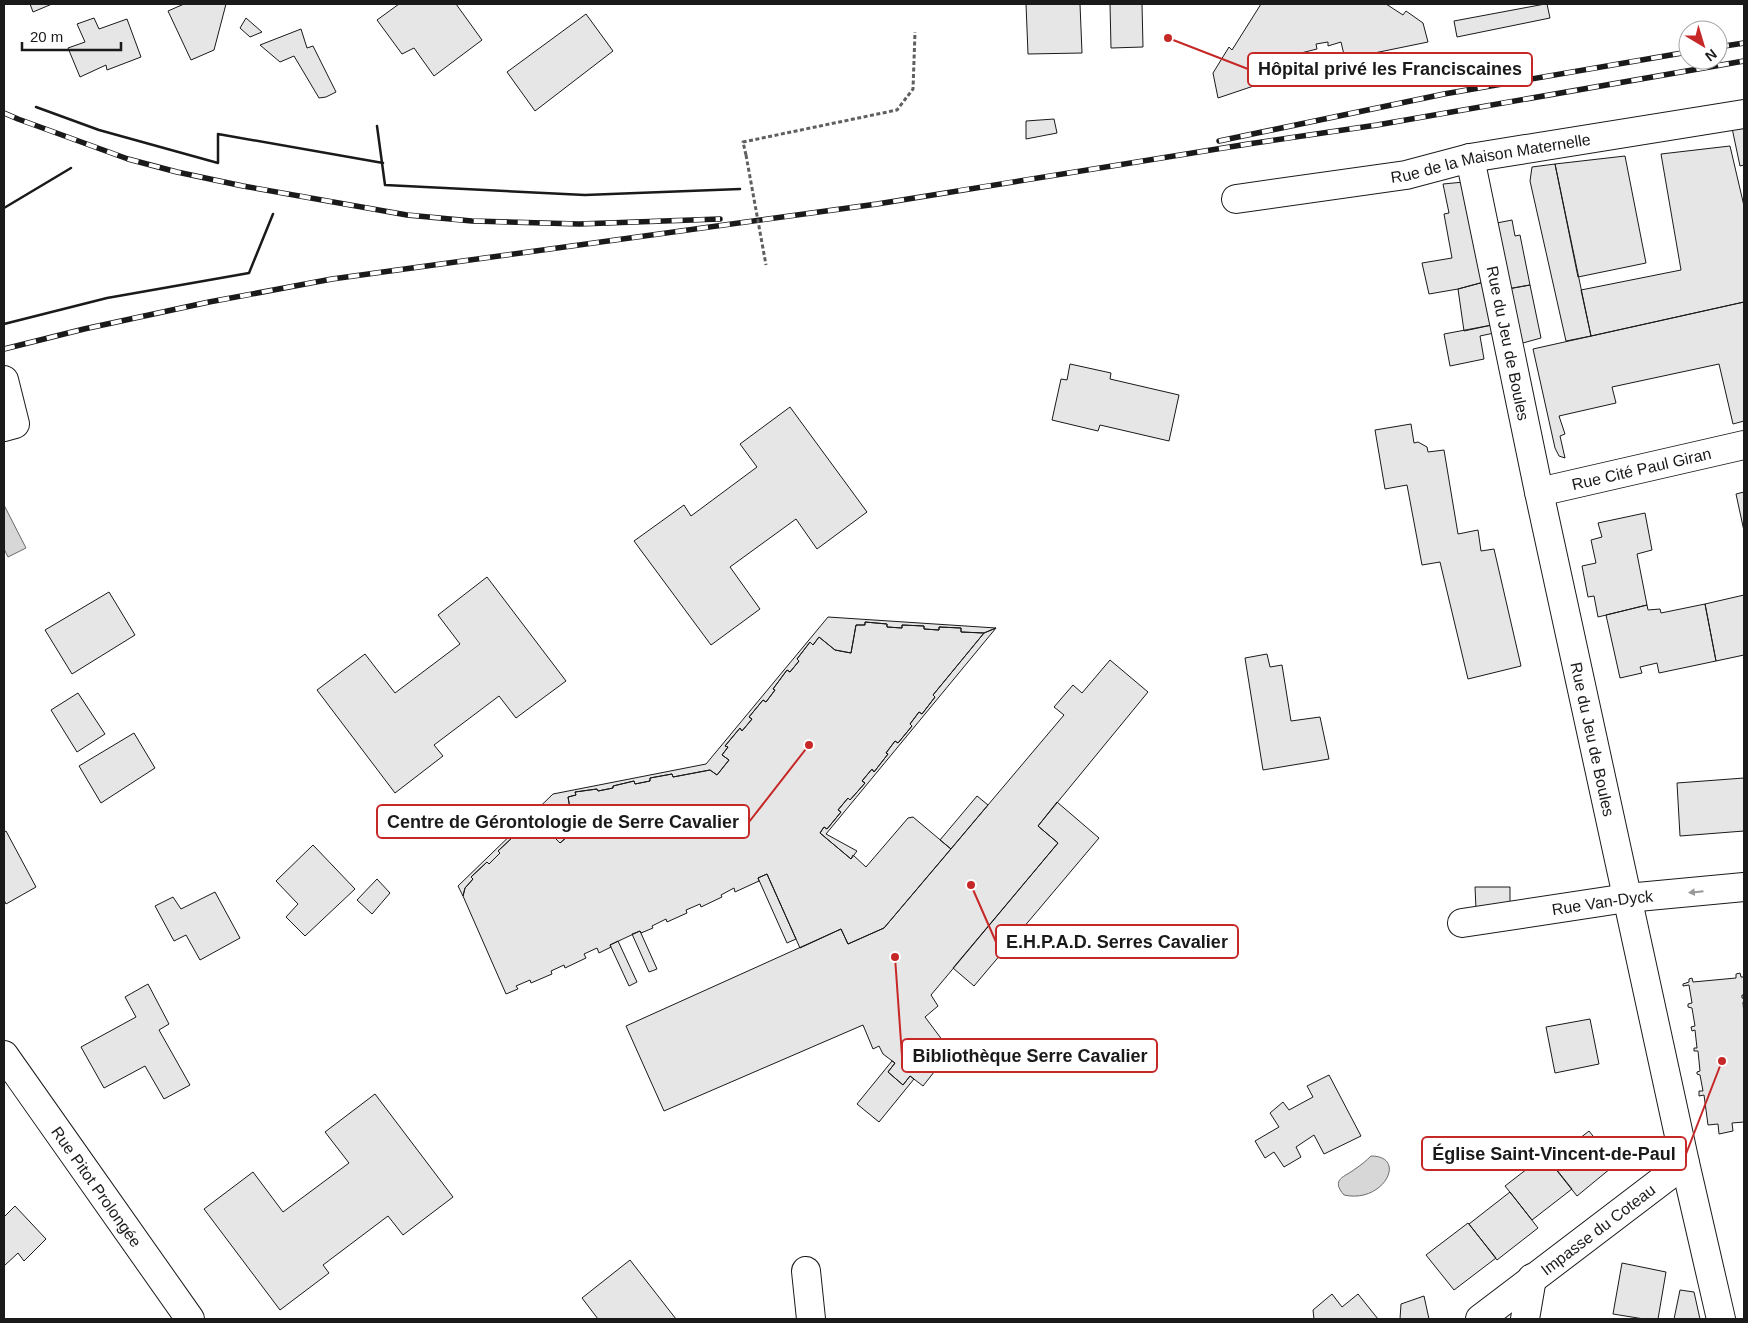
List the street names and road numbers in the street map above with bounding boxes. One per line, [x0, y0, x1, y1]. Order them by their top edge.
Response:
street label: Rue de la Maison Maternelle [1389, 130, 1592, 186]
street label: Rue du Jeu de Boules [1484, 264, 1533, 422]
street label: Rue Cité Paul Giran [1570, 444, 1713, 493]
street label: Rue du Jeu de Boules [1568, 660, 1618, 818]
street label: Rue Van-Dyck [1551, 887, 1655, 918]
street label: Rue Pitot Prolongée [49, 1123, 145, 1250]
street label: Impasse du Coteau [1537, 1181, 1658, 1278]

